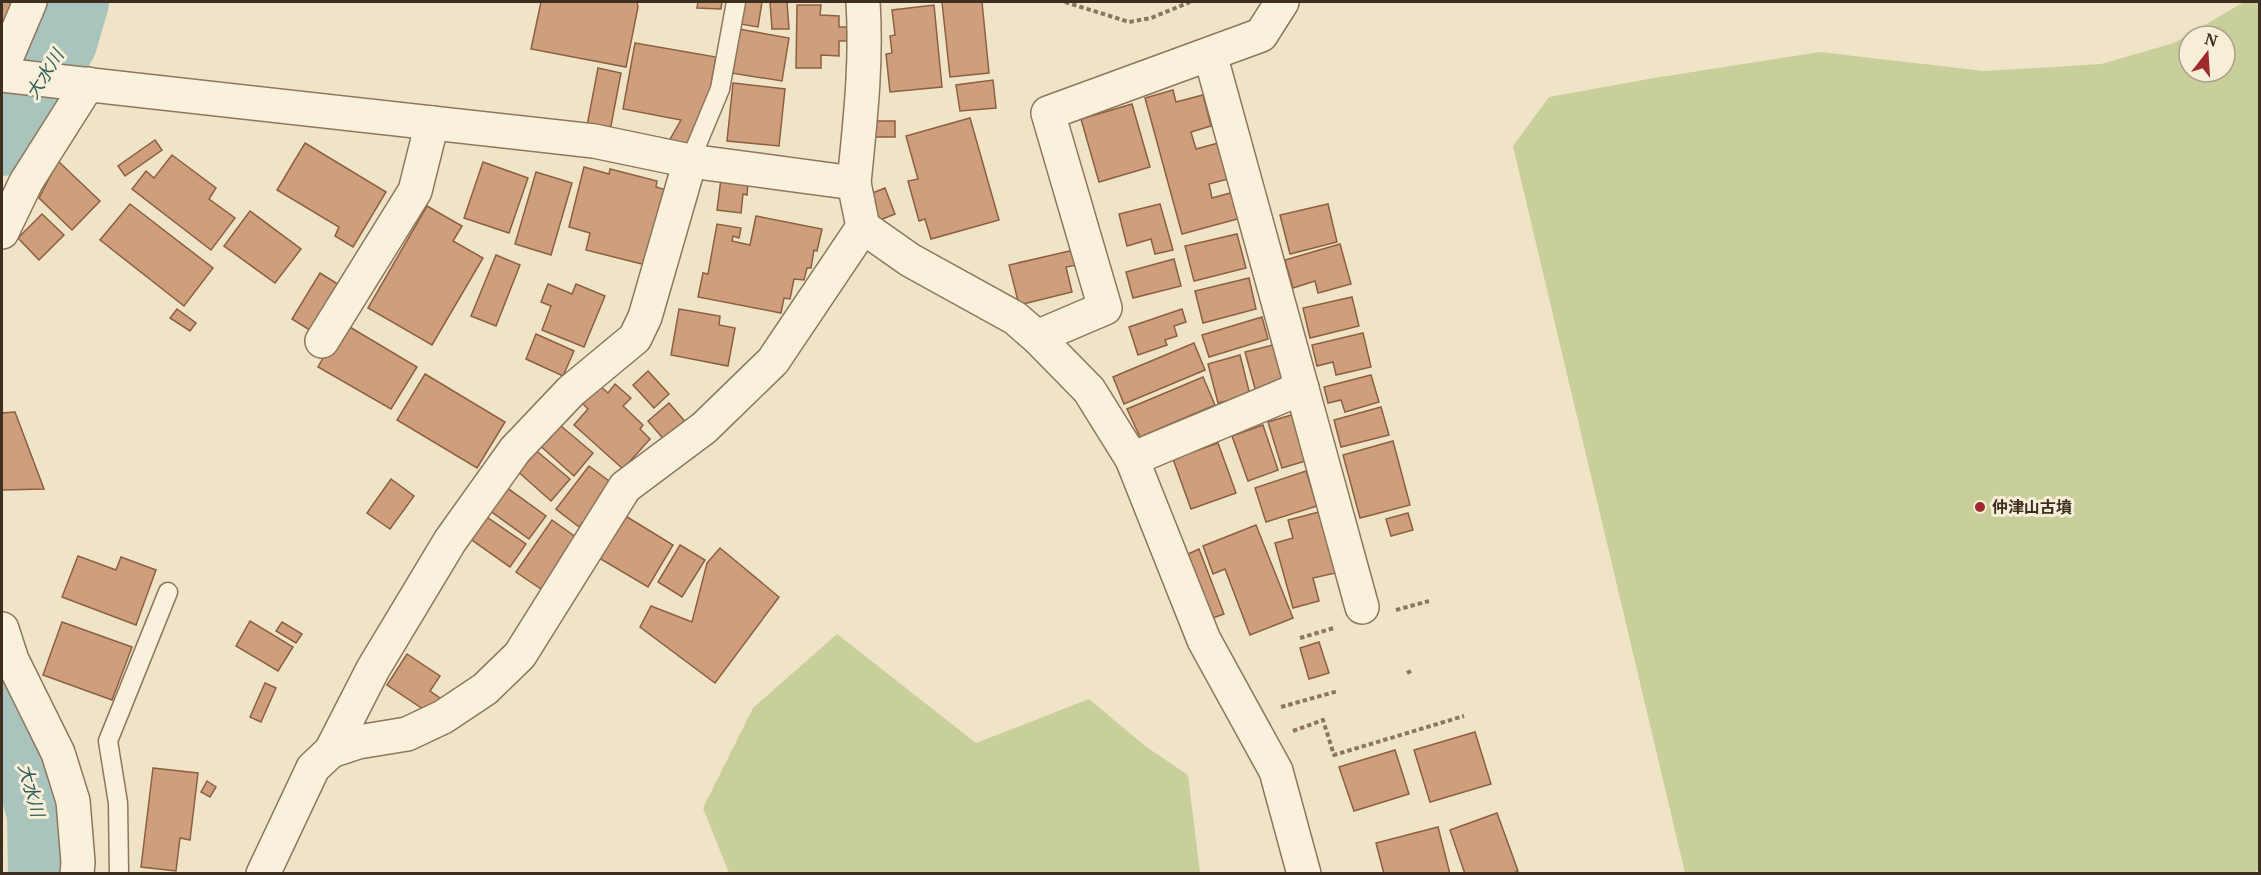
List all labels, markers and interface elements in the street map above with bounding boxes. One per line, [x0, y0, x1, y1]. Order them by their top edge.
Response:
north arrow [2177, 24, 2237, 84]
text: N [2202, 27, 2220, 52]
water label: 大水川 [20, 43, 70, 103]
place label: 仲津山古墳 [1992, 496, 2072, 518]
marker: 仲津山古墳 [1973, 500, 1987, 514]
water label: 大水川 [13, 761, 51, 821]

